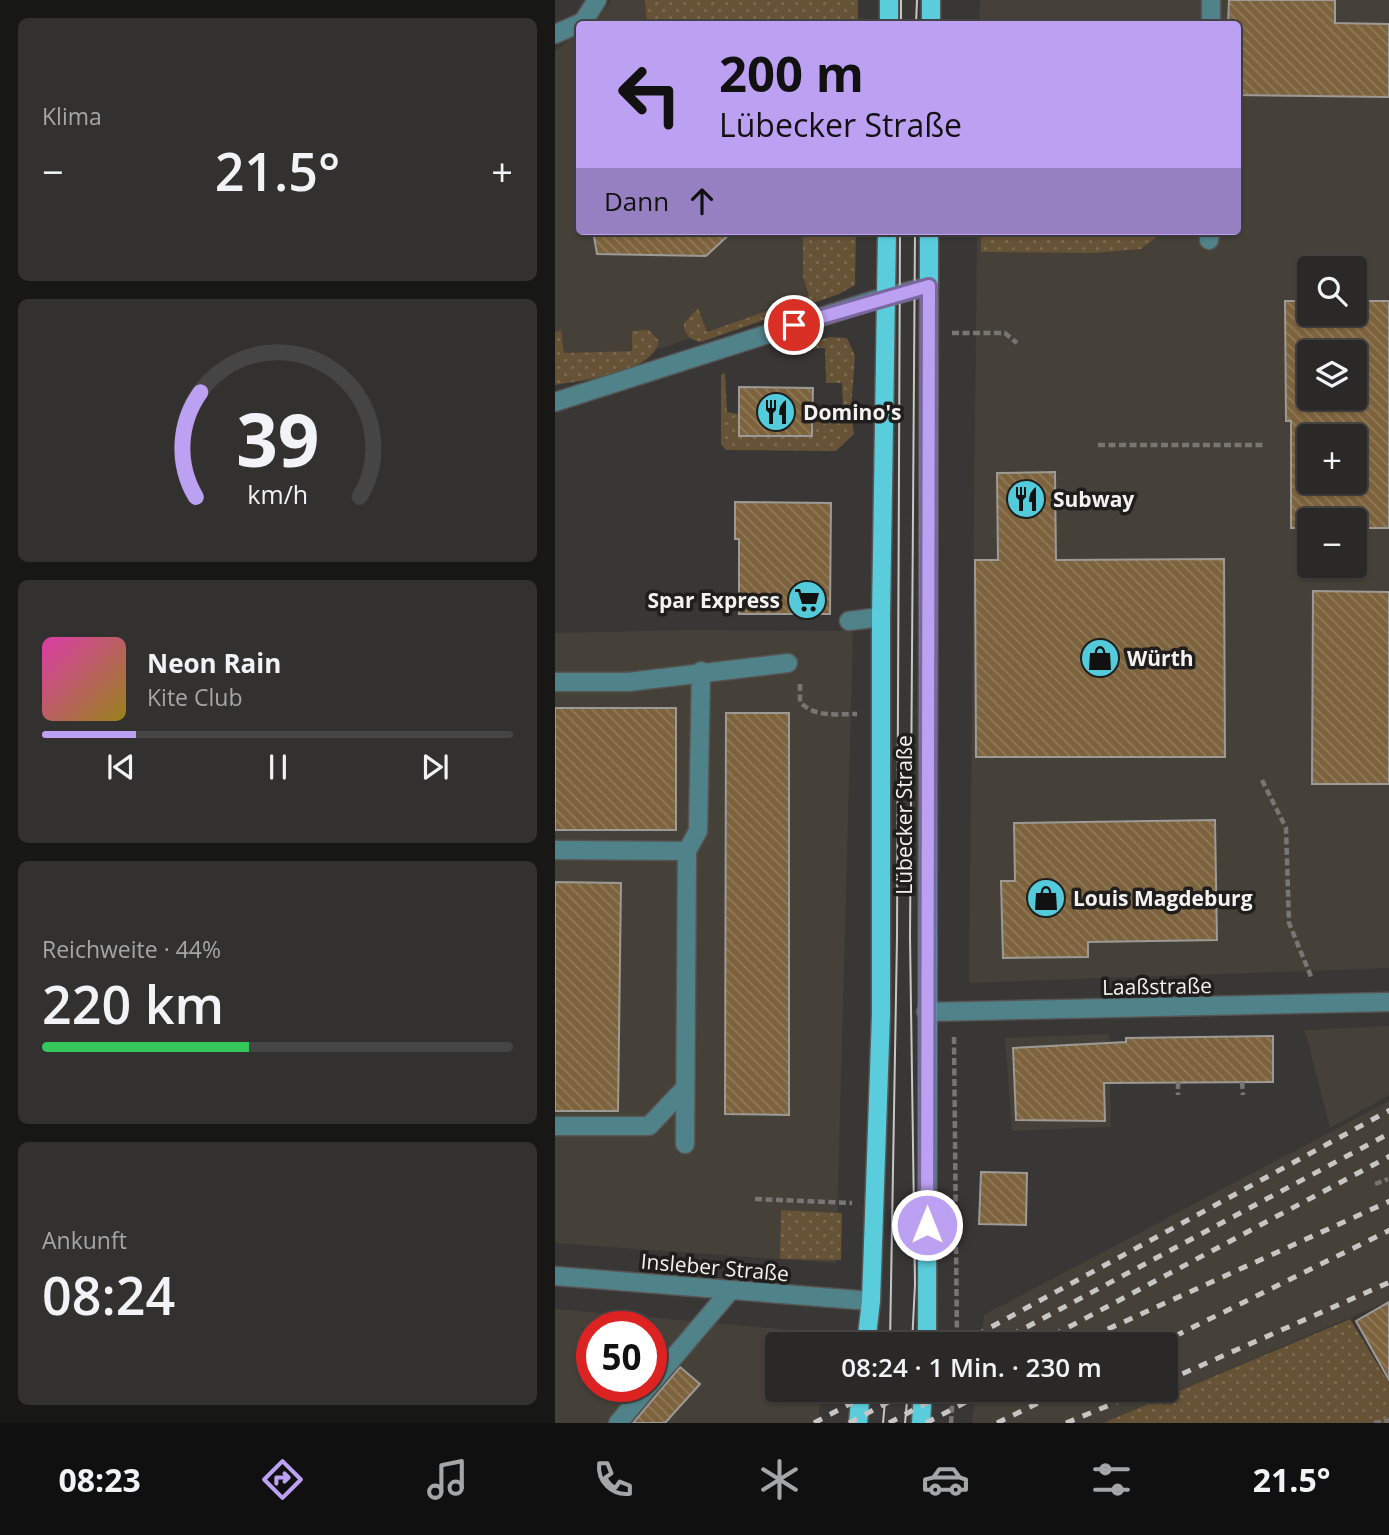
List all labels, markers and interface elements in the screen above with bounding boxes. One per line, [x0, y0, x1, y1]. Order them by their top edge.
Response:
text: 200 m [719, 40, 864, 106]
icon: left [604, 49, 695, 140]
text: Klima [42, 100, 102, 132]
text: Lübecker Straße [719, 103, 962, 146]
text: 21.5° [215, 135, 340, 206]
text: − [42, 145, 64, 197]
text: + [491, 145, 513, 197]
icon: ahead [683, 182, 721, 220]
text: Dann [604, 183, 669, 219]
map controls [1297, 256, 1367, 578]
button: search [1297, 256, 1367, 326]
pin [764, 295, 824, 355]
icon: arrive [775, 306, 813, 344]
button: layers [1297, 340, 1367, 410]
text: 39 [236, 389, 319, 488]
restaurant icon: Domino's [755, 391, 797, 433]
place label: Domino's [803, 398, 901, 426]
button: + [1297, 424, 1367, 494]
text: km/h [247, 476, 308, 510]
restaurant icon: Subway [1005, 478, 1047, 520]
place label: Subway [1053, 485, 1134, 513]
button: − [1297, 508, 1367, 578]
supermarket icon: Spar Express [786, 579, 828, 621]
place label: Spar Express [647, 586, 780, 614]
shop icon: Würth [1079, 637, 1121, 679]
place label: Würth [1127, 644, 1194, 672]
text: Neon Rain [147, 645, 281, 681]
text: Kite Club [147, 681, 242, 713]
street label: Lübecker Straße [890, 735, 918, 895]
icon: previous [102, 748, 140, 786]
icon: pause [259, 748, 297, 786]
icon: next [416, 748, 454, 786]
shop icon: Louis Magdeburg [1025, 877, 1067, 919]
place label: Louis Magdeburg [1073, 884, 1253, 912]
text: Reichweite · 44% [42, 933, 221, 965]
text: 220 km [42, 968, 224, 1039]
street label: Laaßstraße [1102, 971, 1212, 1001]
position arrow [890, 1188, 964, 1262]
text: Ankunft [42, 1224, 127, 1256]
street label: Insleber Straße [640, 1247, 790, 1287]
text: 08:24 [42, 1259, 175, 1330]
speed limit sign: 50 [576, 1311, 667, 1402]
text: 08:24 · 1 Min. · 230 m [841, 1349, 1102, 1385]
icon: directions [258, 1455, 307, 1504]
icon: music [423, 1455, 472, 1504]
icon: phone [589, 1455, 638, 1504]
icon: climate [755, 1455, 804, 1504]
icon: car [921, 1455, 970, 1504]
icon: filters [1087, 1455, 1136, 1504]
text: 08:23 [58, 1458, 141, 1501]
text: 21.5° [1253, 1458, 1330, 1501]

